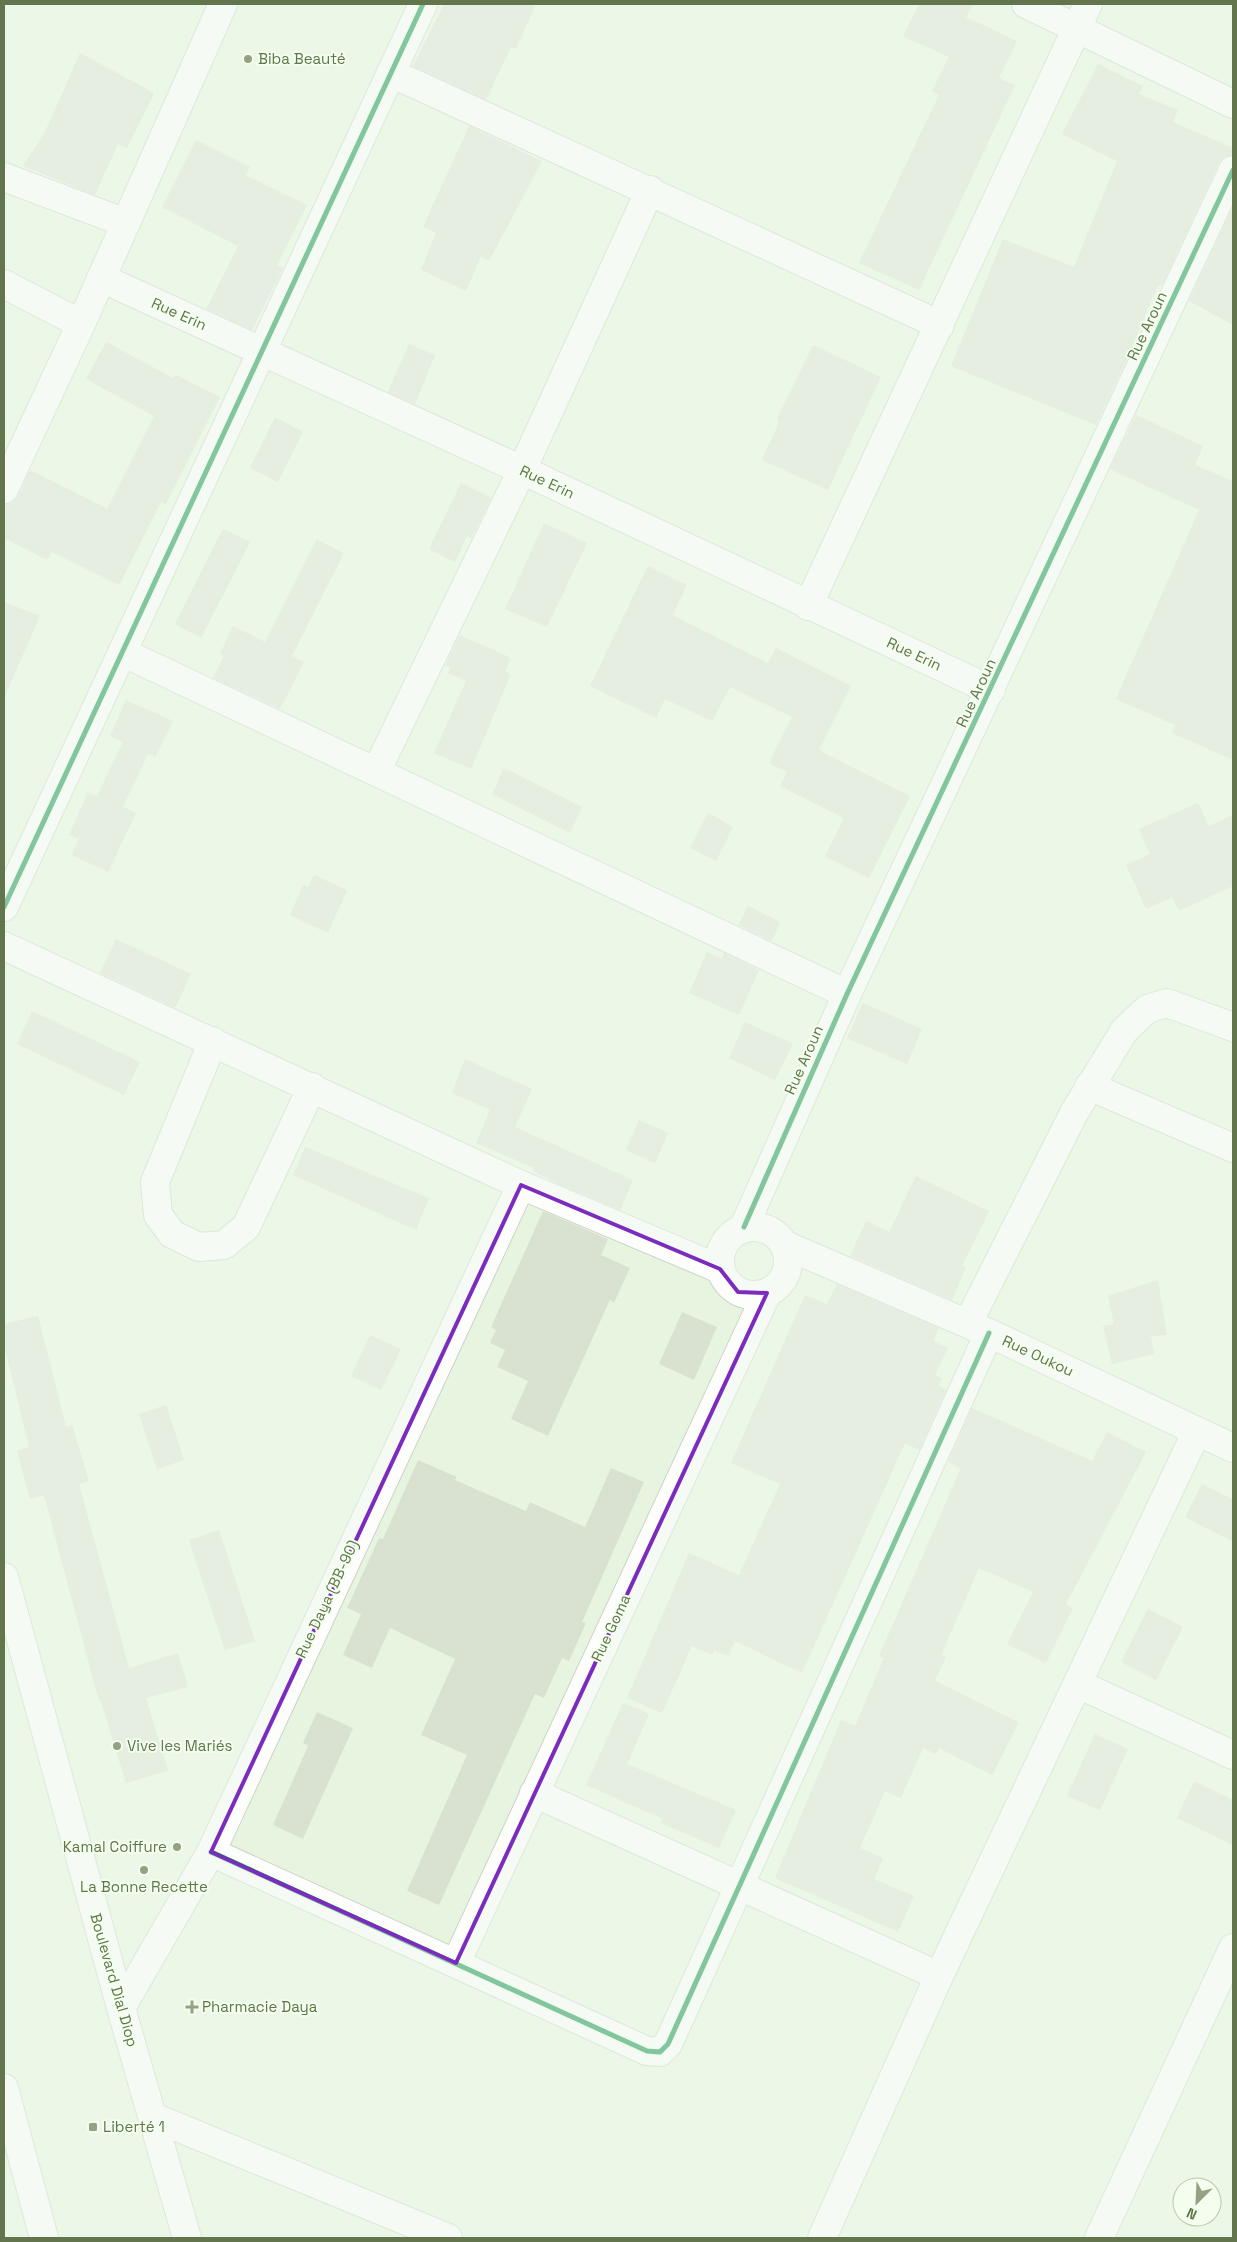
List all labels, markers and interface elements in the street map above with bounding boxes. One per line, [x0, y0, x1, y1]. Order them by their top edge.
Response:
place label: Biba Beauté [258, 49, 346, 68]
marker: Biba Beauté [242, 53, 254, 65]
street label: Rue Aroun [1122, 288, 1171, 363]
street label: Rue Erin [149, 293, 210, 334]
street label: Rue Erin [517, 461, 578, 502]
street label: Rue Erin [884, 633, 945, 674]
street label: Rue Aroun [951, 655, 1000, 730]
street label: Rue Aroun [780, 1022, 827, 1097]
street label: Rue Oukou [999, 1331, 1077, 1380]
street label: Rue Daya (BB-90) [291, 1537, 363, 1661]
street label: Rue Goma [587, 1591, 635, 1664]
place label: Vive les Mariés [127, 1736, 233, 1755]
marker: Vive les Mariés [111, 1740, 123, 1752]
place label: Kamal Coiffure [63, 1837, 167, 1856]
marker: Kamal Coiffure [171, 1841, 183, 1853]
marker: La Bonne Recette [138, 1864, 150, 1876]
place label: La Bonne Recette [80, 1877, 208, 1896]
street label: Boulevard Dial Diop [86, 1911, 143, 2049]
place label: Pharmacie Daya [202, 1997, 318, 2016]
marker: Pharmacie Daya [186, 2001, 198, 2013]
place label: Liberté 1 [103, 2117, 165, 2136]
marker: Liberté 1 [87, 2121, 99, 2133]
north arrow [1172, 2177, 1222, 2227]
text: N [1184, 2204, 1200, 2224]

